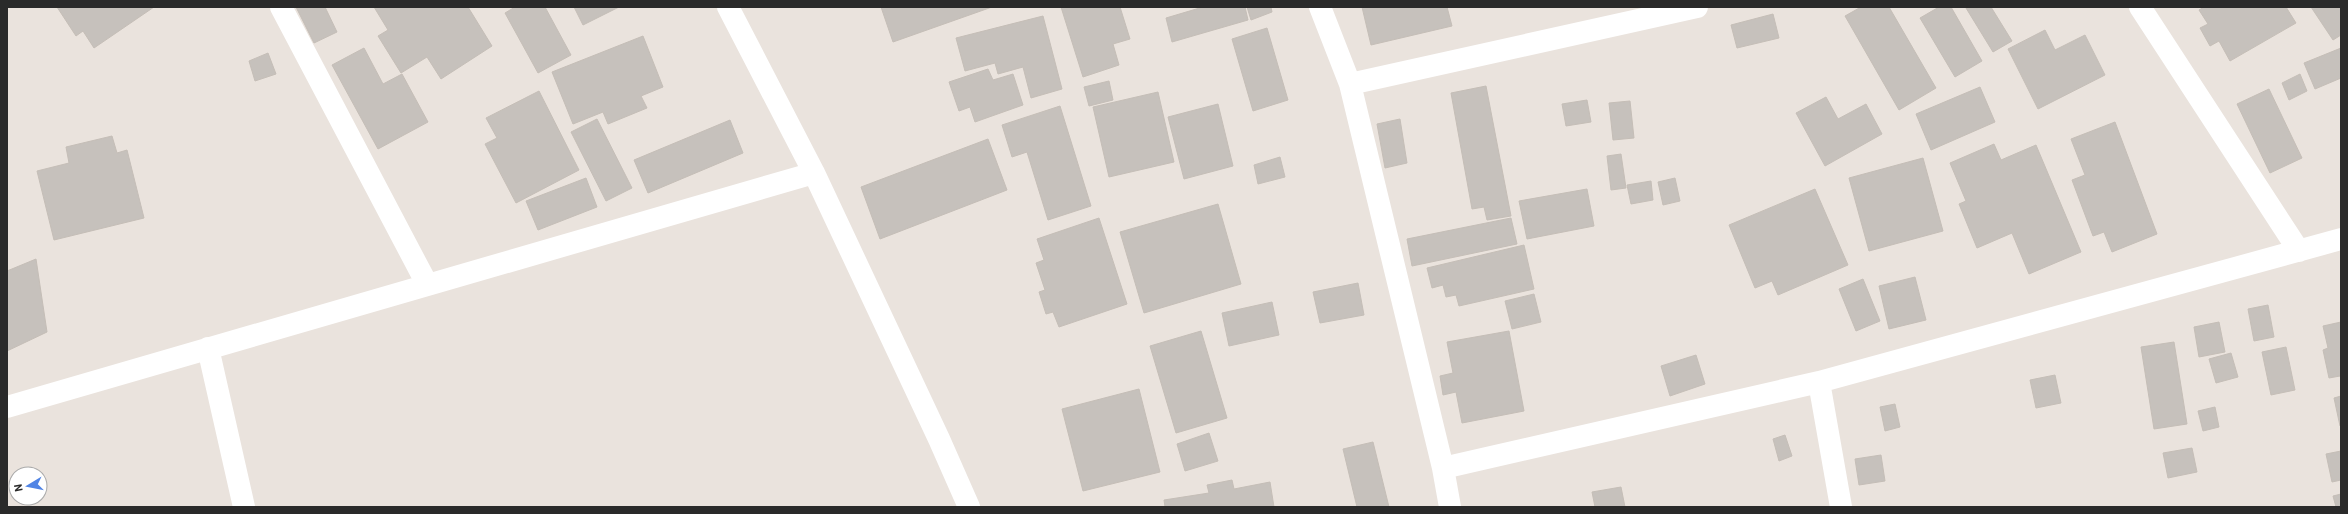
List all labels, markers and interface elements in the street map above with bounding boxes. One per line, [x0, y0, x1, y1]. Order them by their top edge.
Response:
north arrow [8, 466, 48, 506]
text: N [11, 483, 25, 493]

